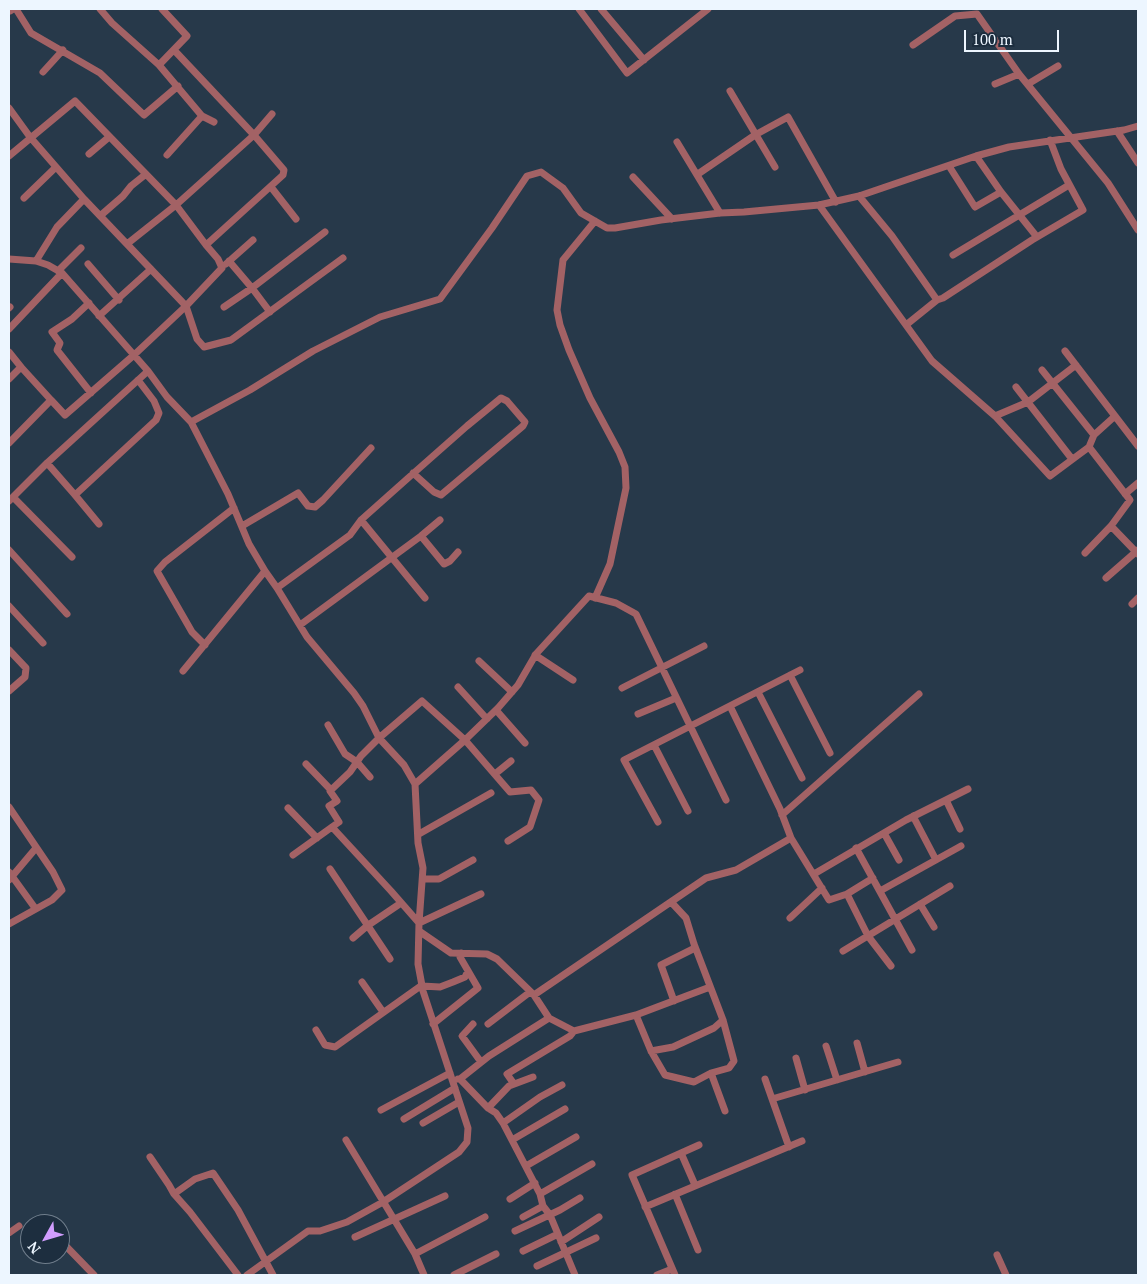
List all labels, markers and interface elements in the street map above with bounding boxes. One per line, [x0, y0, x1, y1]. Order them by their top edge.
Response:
scale bar [967, 20, 1062, 52]
text: 100 m [972, 29, 1013, 49]
north arrow [20, 1214, 70, 1264]
text: N [23, 1238, 44, 1258]

